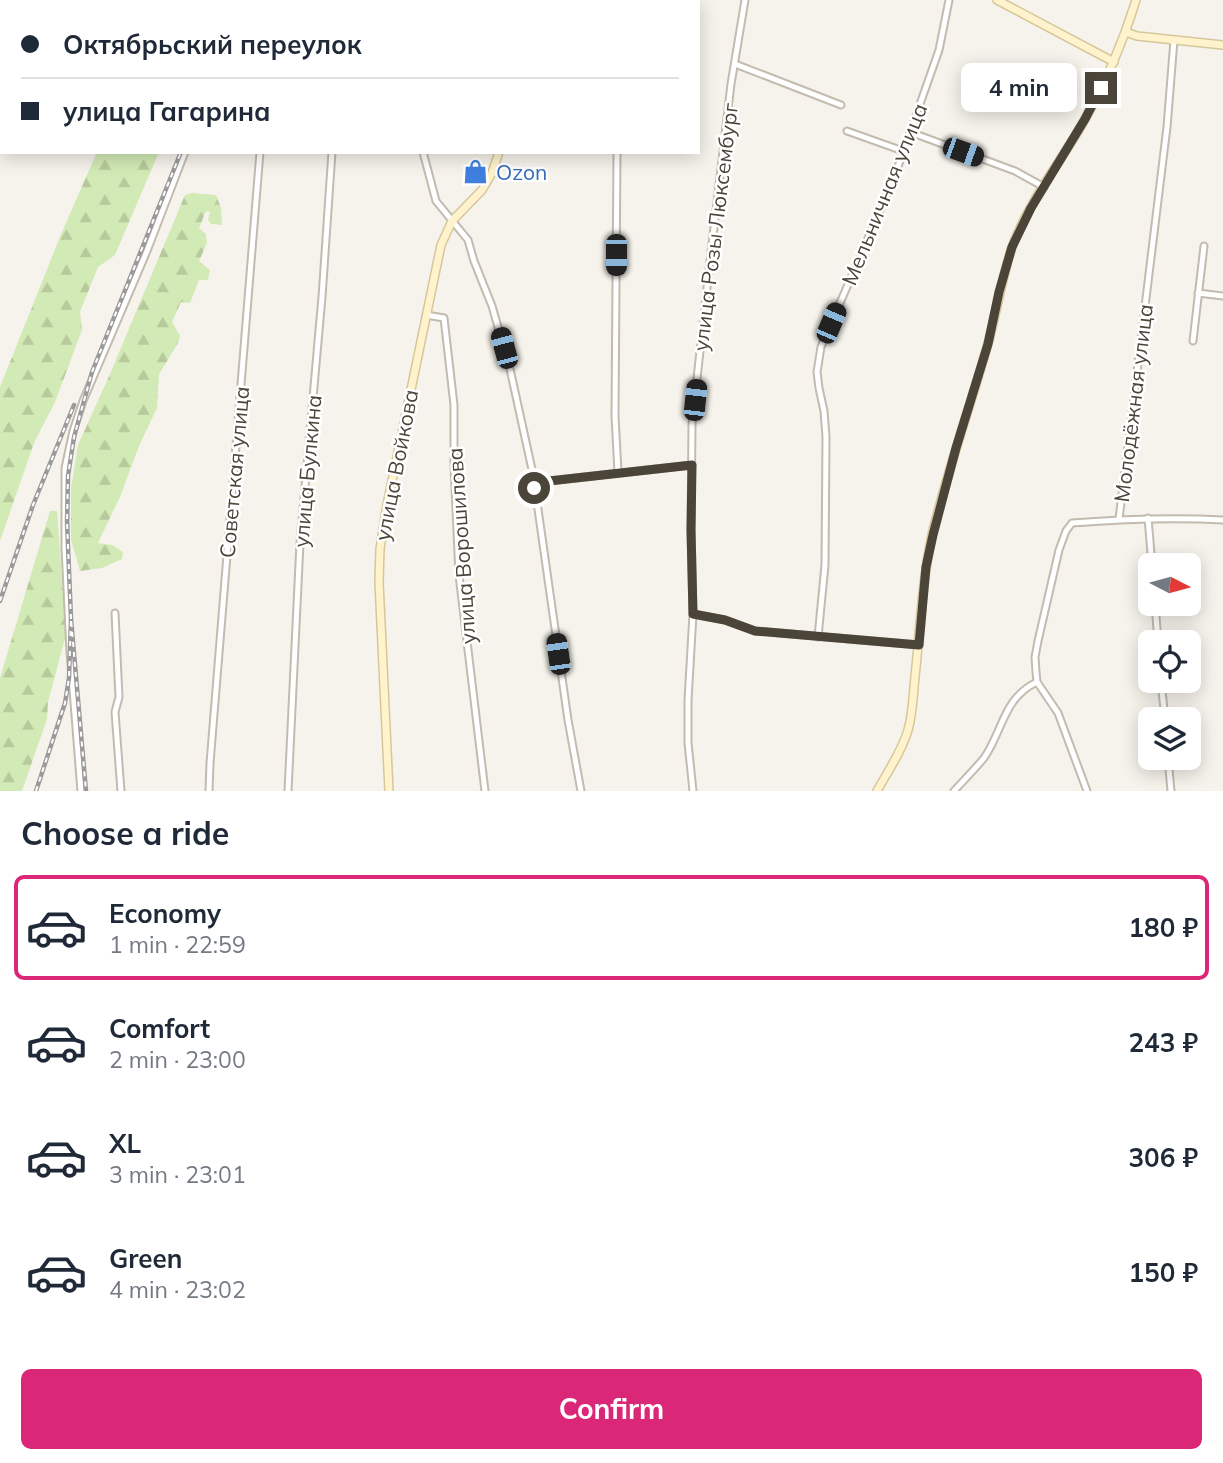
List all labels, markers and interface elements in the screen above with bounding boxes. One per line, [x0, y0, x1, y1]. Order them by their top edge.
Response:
text: Октябрьский переулок [63, 28, 362, 61]
callout: 4 min [961, 64, 1076, 112]
route end [1085, 72, 1117, 104]
text: 4 min [989, 73, 1049, 102]
text: улица Гагарина [63, 95, 271, 128]
street label: Мельничная улица [836, 99, 932, 289]
street label: улица Розы Люксембург [687, 101, 743, 353]
car [940, 135, 987, 169]
shop icon: Ozon [462, 158, 490, 186]
place label: Ozon [496, 159, 547, 185]
car [606, 234, 627, 276]
car [814, 300, 849, 346]
street label: Молодёжная улица [1108, 302, 1158, 504]
car [489, 325, 520, 371]
car [683, 378, 708, 422]
street label: Советская улица [214, 385, 254, 559]
street label: улица Войкова [369, 387, 423, 543]
street label: улица Булкина [287, 394, 327, 548]
street label: улица Ворошилова [441, 447, 481, 645]
route start [518, 472, 550, 504]
north arrow [1138, 553, 1200, 616]
map controls [1138, 553, 1201, 770]
button: locate [1138, 630, 1201, 693]
car [545, 632, 572, 676]
button: layers [1138, 707, 1201, 770]
text: Choose a ride [21, 813, 229, 853]
icon: car [25, 896, 88, 959]
text: Economy [109, 897, 221, 930]
text: 180 ₽ [1128, 911, 1198, 944]
text: 1 min · 22:59 [109, 930, 246, 959]
icon: car [25, 1011, 88, 1074]
text: Comfort [109, 1012, 210, 1045]
text: 243 ₽ [1128, 1026, 1198, 1059]
text: 2 min · 23:00 [109, 1045, 246, 1074]
icon: car [25, 1126, 88, 1189]
text: XL [109, 1127, 141, 1160]
text: 306 ₽ [1128, 1141, 1198, 1174]
text: 3 min · 23:01 [109, 1160, 246, 1189]
icon: car [25, 1241, 88, 1304]
text: Green [109, 1242, 182, 1275]
text: 150 ₽ [1128, 1256, 1198, 1289]
text: 4 min · 23:02 [109, 1275, 246, 1304]
button: Confirm [21, 1369, 1202, 1449]

